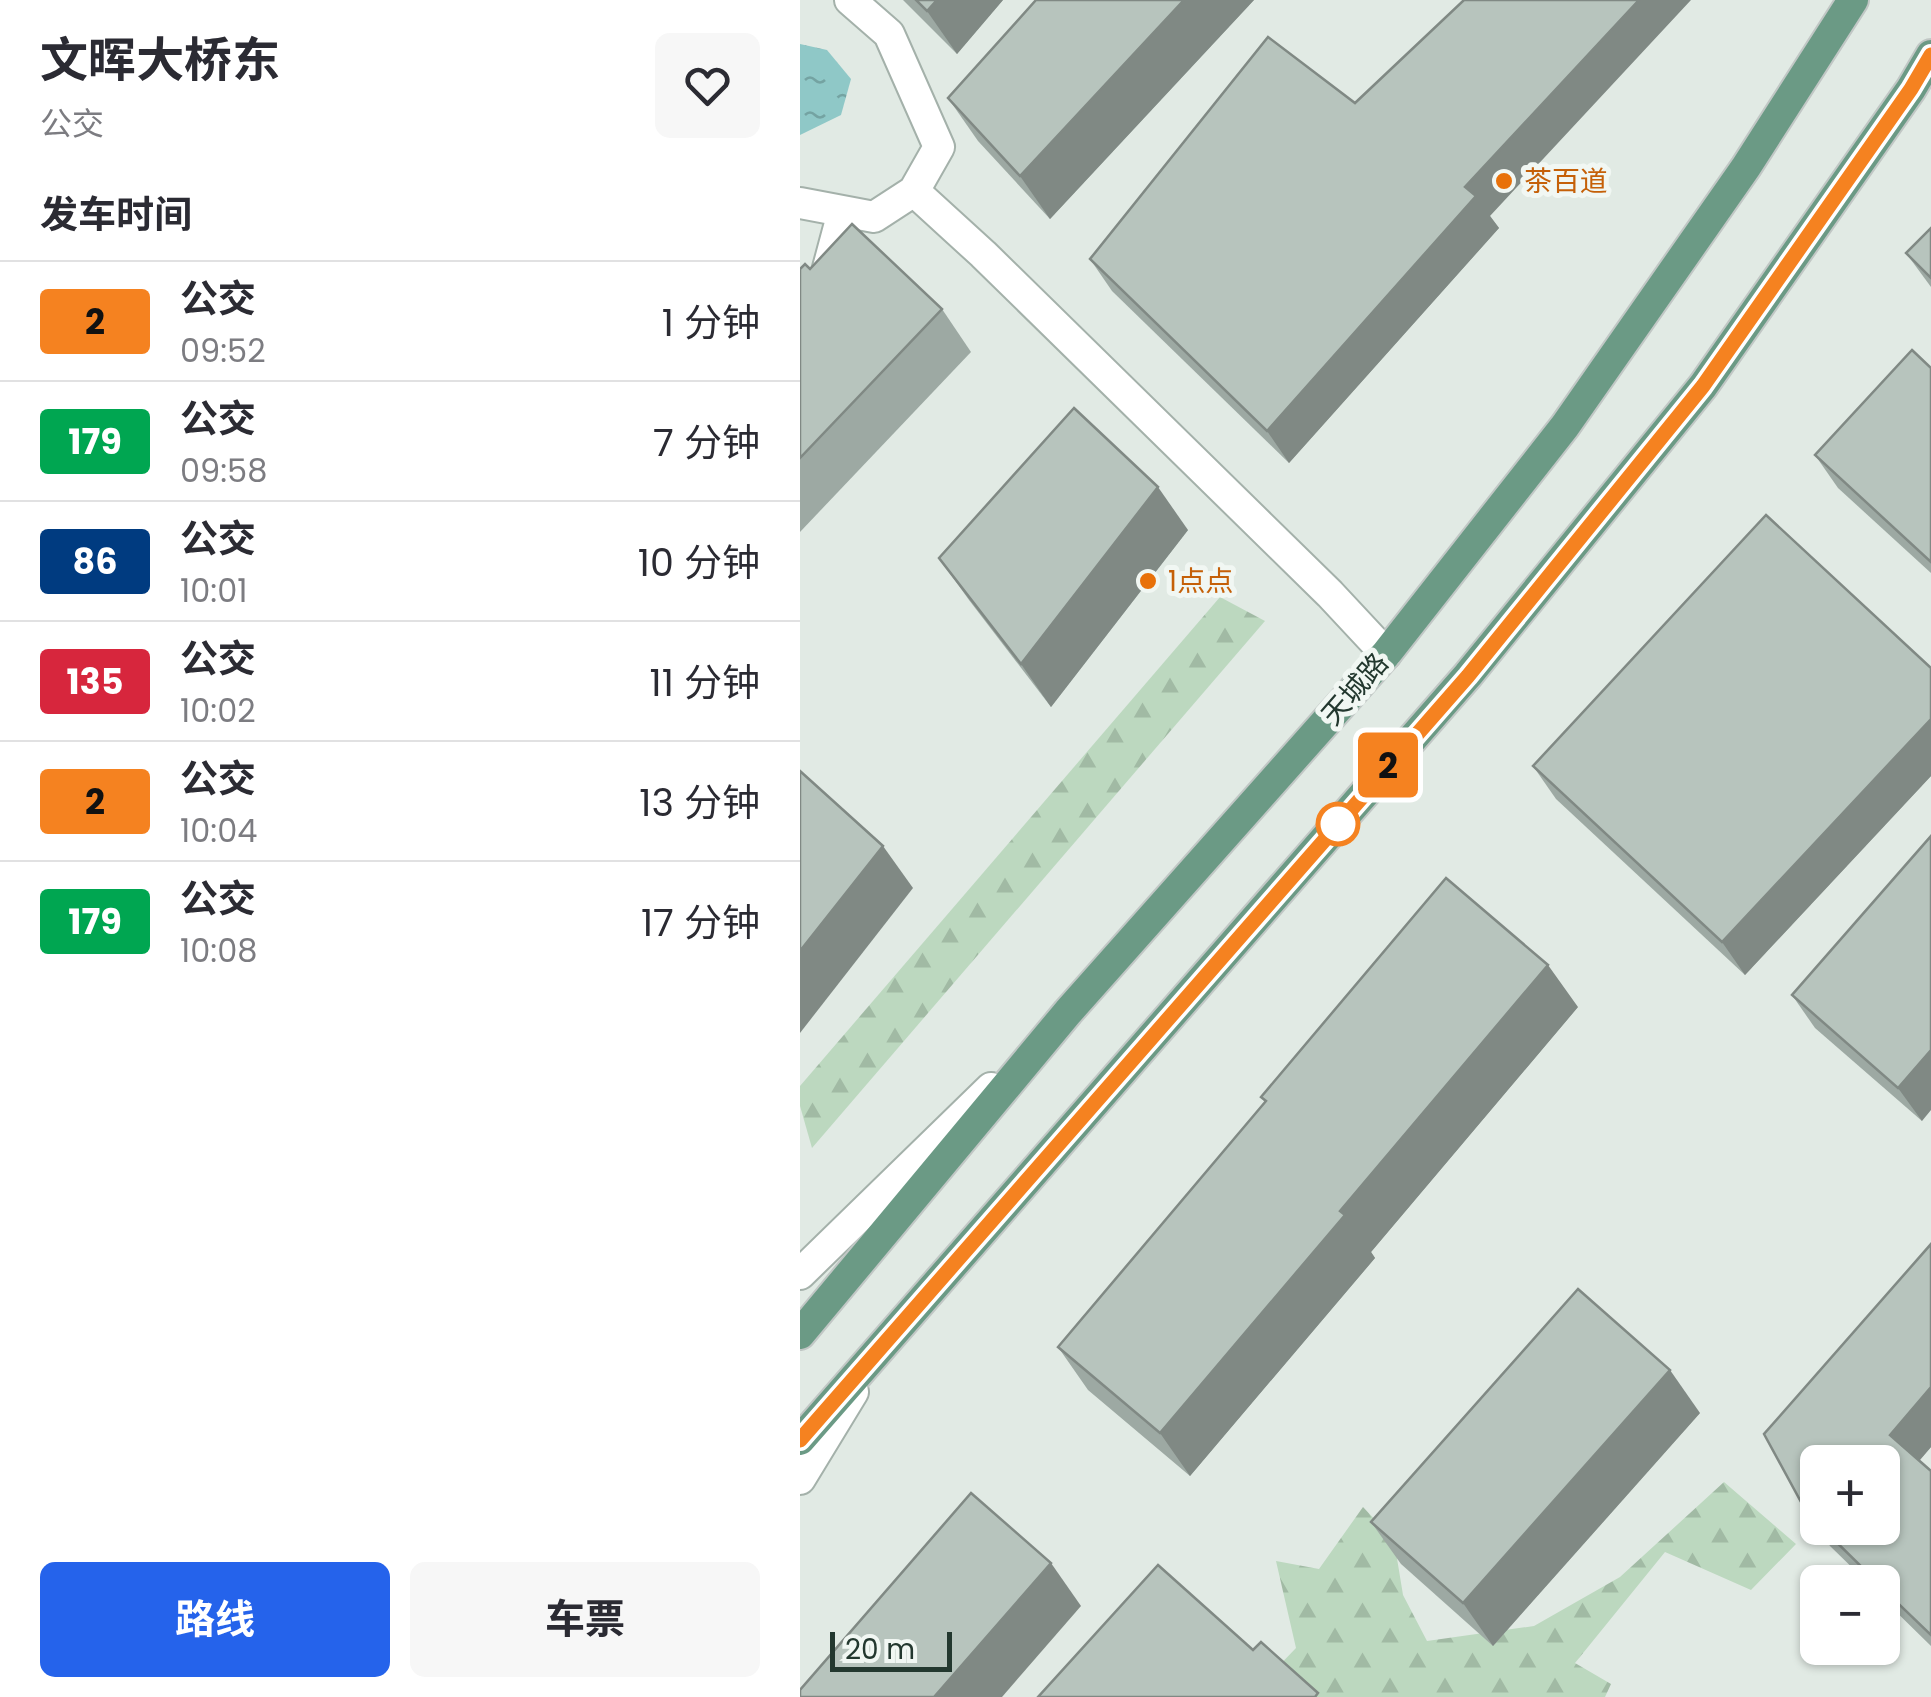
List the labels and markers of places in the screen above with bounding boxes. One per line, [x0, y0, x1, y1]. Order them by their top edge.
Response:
place label: 茶百道 [1524, 162, 1608, 201]
marker: 茶百道 [1493, 170, 1515, 192]
place label: 1点点 [1168, 562, 1233, 601]
marker: 1点点 [1137, 570, 1159, 592]
unlabelled marker [1317, 803, 1359, 845]

